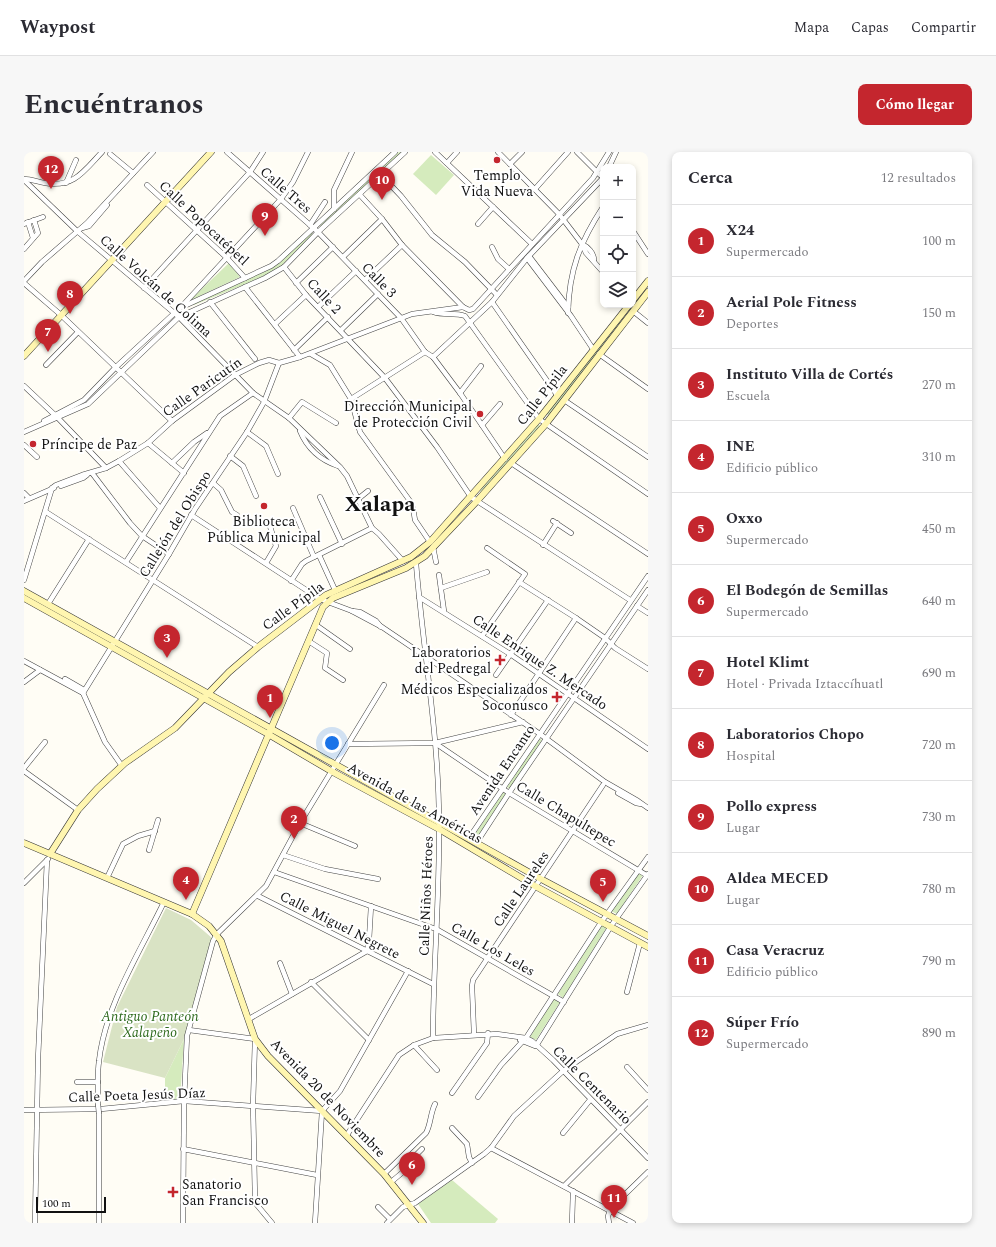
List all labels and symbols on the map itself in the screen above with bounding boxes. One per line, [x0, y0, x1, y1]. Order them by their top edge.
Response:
marker: Templo Vida Nueva [492, 155, 502, 165]
pin: 12 [38, 156, 64, 189]
street label: Calle Tres [255, 161, 317, 219]
place label: Templo Vida Nueva [461, 165, 533, 202]
pin: 10 [369, 167, 395, 200]
street label: Calle Popocatépetl [154, 176, 254, 270]
pin: 9 [252, 203, 278, 236]
street label: Calle Volcán de Colima [95, 230, 217, 342]
street label: Calle 3 [357, 257, 401, 303]
street label: Calle 2 [302, 273, 346, 319]
pin: 8 [57, 281, 83, 314]
pin: 7 [35, 319, 61, 352]
street label: Calle Paricutín [158, 352, 246, 422]
street label: Calle Pípila [512, 360, 573, 430]
place label: Dirección Municipal de Protección Civil [344, 396, 472, 433]
marker: Dirección Municipal de Protección Civil [475, 409, 485, 419]
place label: Príncipe de Paz [41, 434, 137, 455]
marker: Príncipe de Paz [28, 439, 38, 449]
street label: Callejón del Obispo [134, 466, 216, 582]
district label: Xalapa [344, 488, 416, 521]
marker: Biblioteca Pública Municipal [259, 501, 269, 511]
place label: Biblioteca Pública Municipal [207, 511, 321, 548]
street label: Calle Pípila [258, 576, 328, 636]
street label: Calle Enrique Z. Mercado [468, 609, 612, 715]
pin: 3 [154, 625, 180, 658]
place label: Laboratorios del Pedregal [411, 642, 491, 679]
marker: Laboratorios del Pedregal [494, 654, 506, 666]
place label: Médicos Especializados Soconusco [400, 679, 548, 716]
pin: 1 [257, 685, 283, 718]
marker: Médicos Especializados Soconusco [551, 691, 563, 703]
street label: Avenida Encanto [464, 720, 540, 820]
your location [322, 733, 342, 753]
street label: Avenida de las Américas [344, 757, 486, 849]
street label: Calle Chapultepec [512, 776, 620, 852]
pin: 2 [281, 806, 307, 839]
street label: Calle Niños Héroes [413, 835, 439, 957]
street label: Calle Laureles [488, 847, 554, 931]
pin: 4 [173, 867, 199, 900]
pin: 5 [590, 869, 616, 902]
street label: Calle Miguel Negrete [276, 886, 404, 965]
street label: Calle Los Leles [447, 916, 539, 982]
park label: Antiguo Panteón Xalapeño [100, 1006, 199, 1043]
street label: Avenida 20 de Noviembre [265, 1034, 391, 1162]
street label: Calle Centenario [548, 1041, 636, 1129]
street label: Calle Poeta Jesús Díaz [68, 1082, 206, 1108]
pin: 6 [399, 1152, 425, 1185]
place label: Sanatorio San Francisco [182, 1174, 268, 1211]
pin: 11 [601, 1185, 627, 1218]
marker: Sanatorio San Francisco [167, 1186, 179, 1198]
scale bar [36, 1195, 106, 1214]

